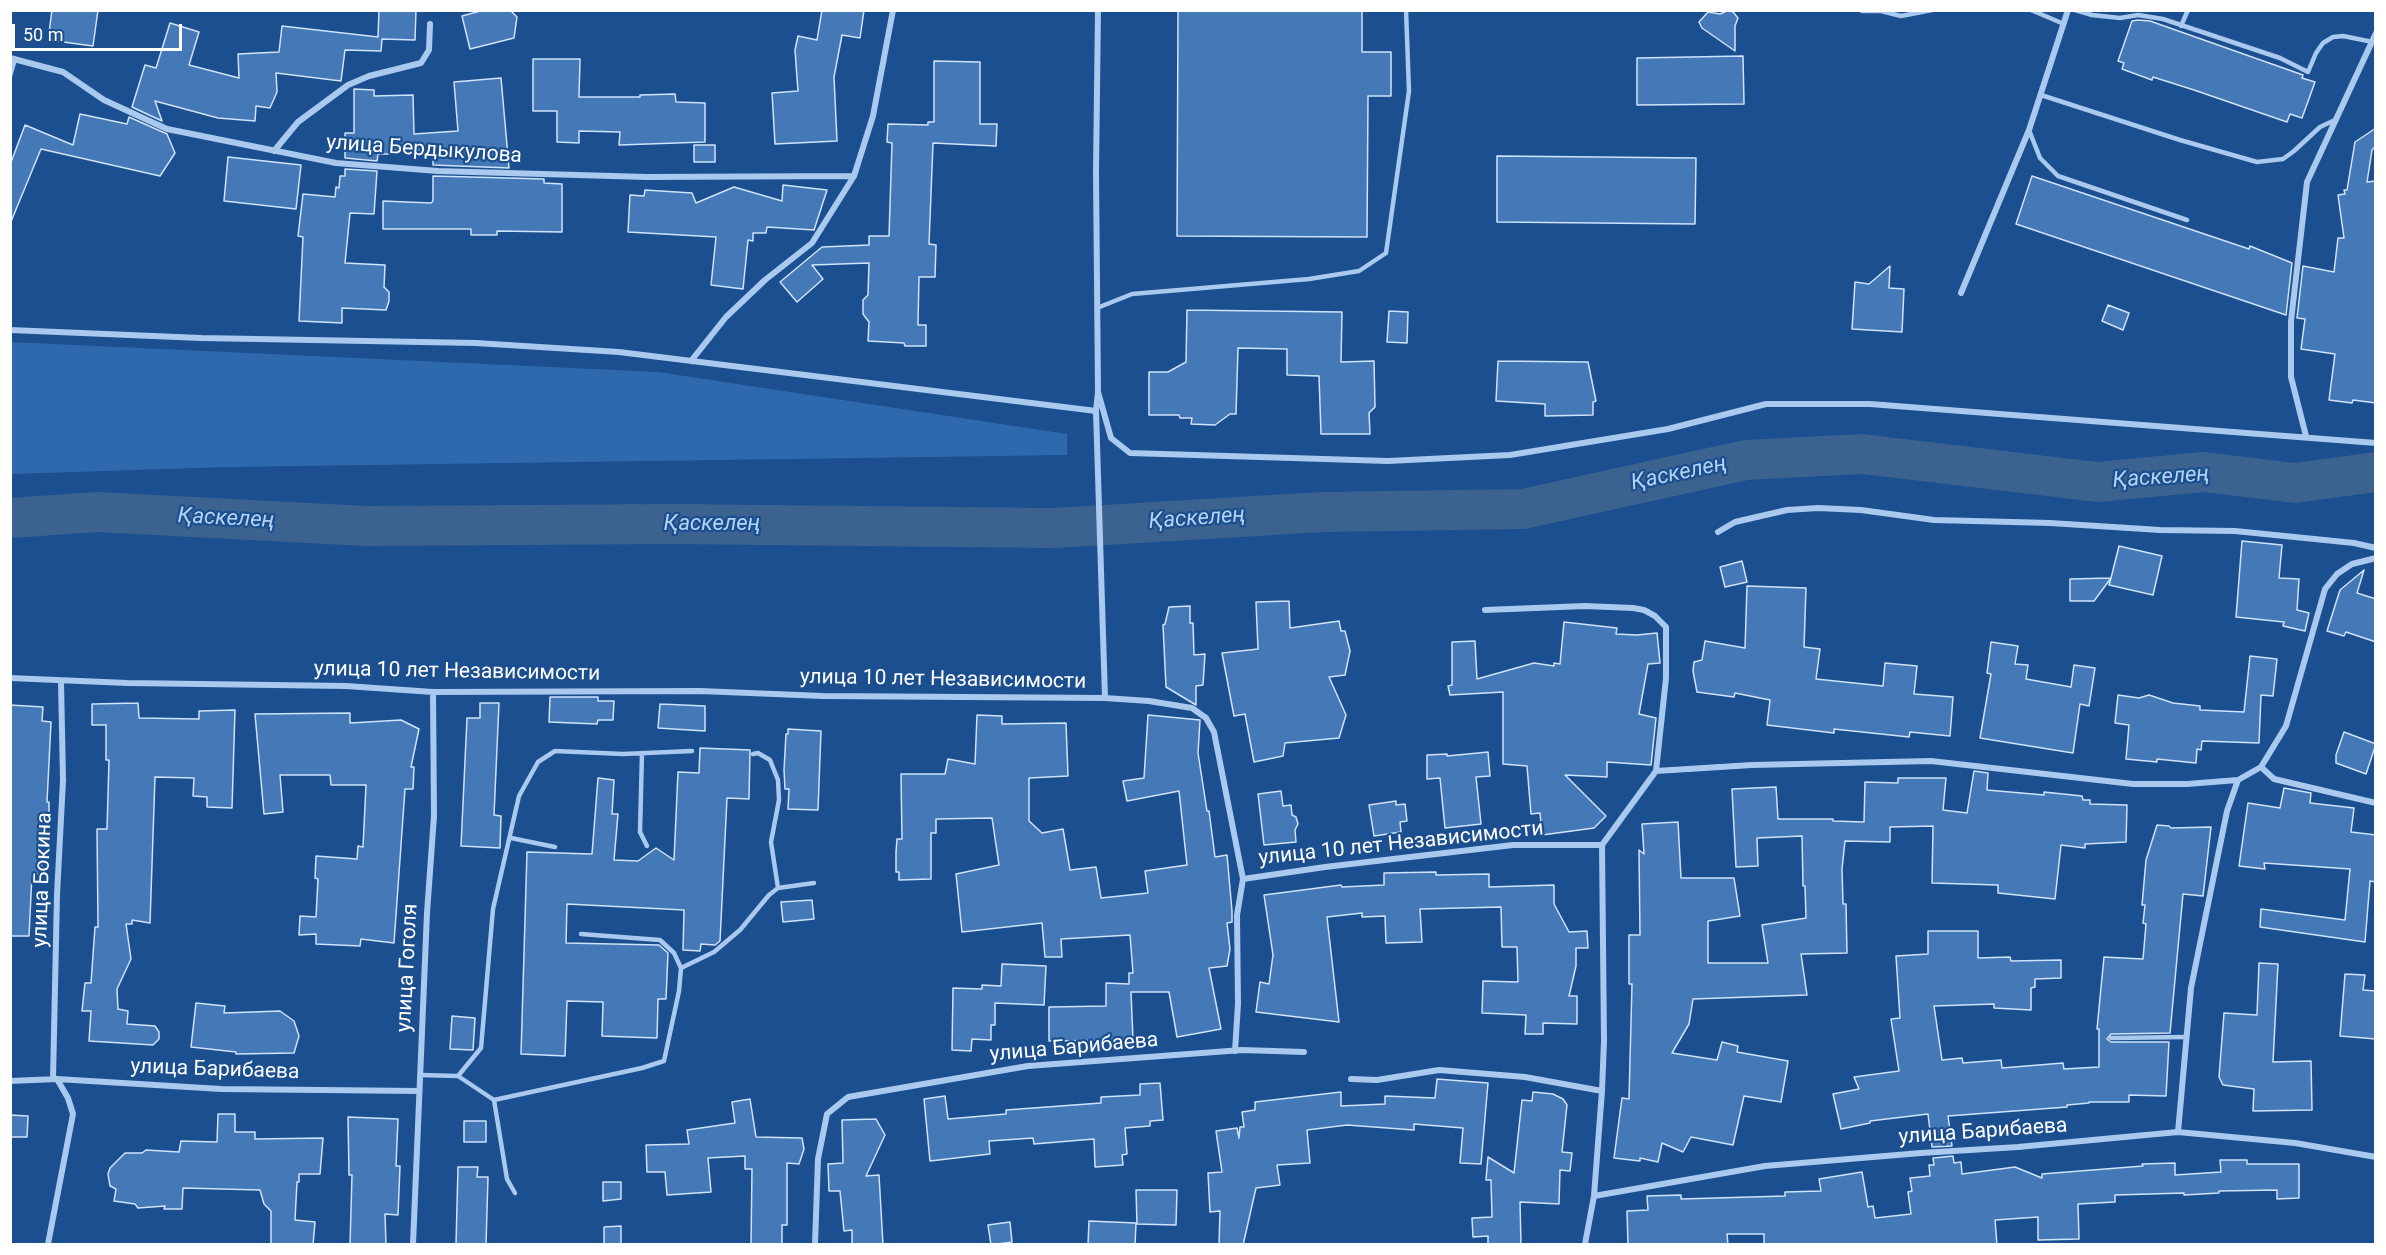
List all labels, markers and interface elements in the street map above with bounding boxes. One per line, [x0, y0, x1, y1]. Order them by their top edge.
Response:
scale bar [15, 12, 184, 50]
text: 50 m [23, 24, 63, 45]
street label: улица Бердыкулова [325, 131, 523, 169]
water label: Қаскелең [1629, 451, 1729, 497]
water label: Қаскелең [2112, 461, 2210, 495]
water label: Қаскелең [1148, 502, 1246, 536]
water label: Қаскелең [177, 503, 275, 535]
water label: Қаскелең [663, 511, 761, 537]
street label: улица 10 лет Независимости [314, 657, 600, 687]
street label: улица 10 лет Независимости [800, 665, 1086, 695]
street label: улица Бокина [28, 812, 58, 948]
street label: улица 10 лет Независимости [1257, 817, 1545, 871]
street label: улица Гоголя [392, 903, 424, 1033]
street label: улица Барибаева [989, 1028, 1159, 1068]
street label: улица Барибаева [130, 1054, 300, 1086]
street label: улица Барибаева [1898, 1114, 2068, 1150]

